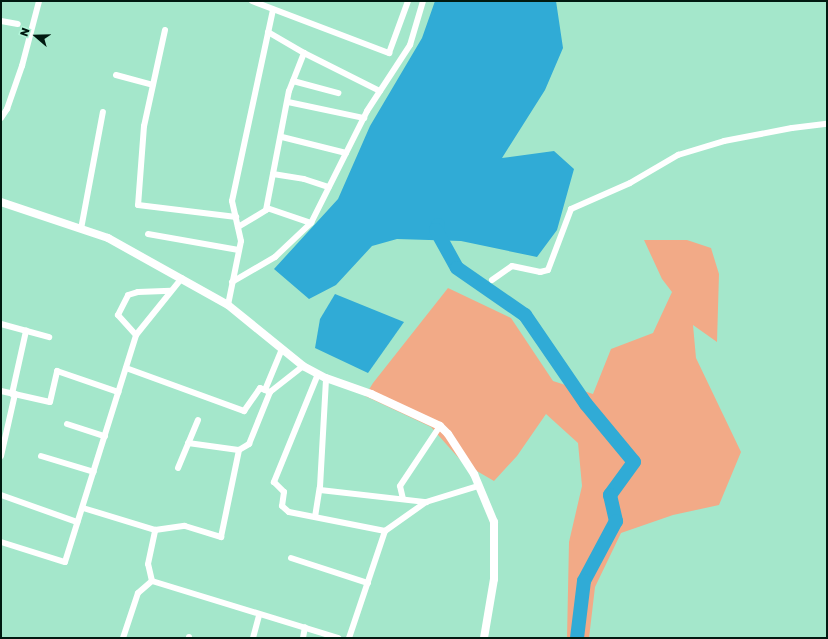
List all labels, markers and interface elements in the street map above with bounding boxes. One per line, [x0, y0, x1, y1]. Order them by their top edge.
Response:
north arrow [16, 16, 56, 56]
text: N [17, 26, 32, 38]

